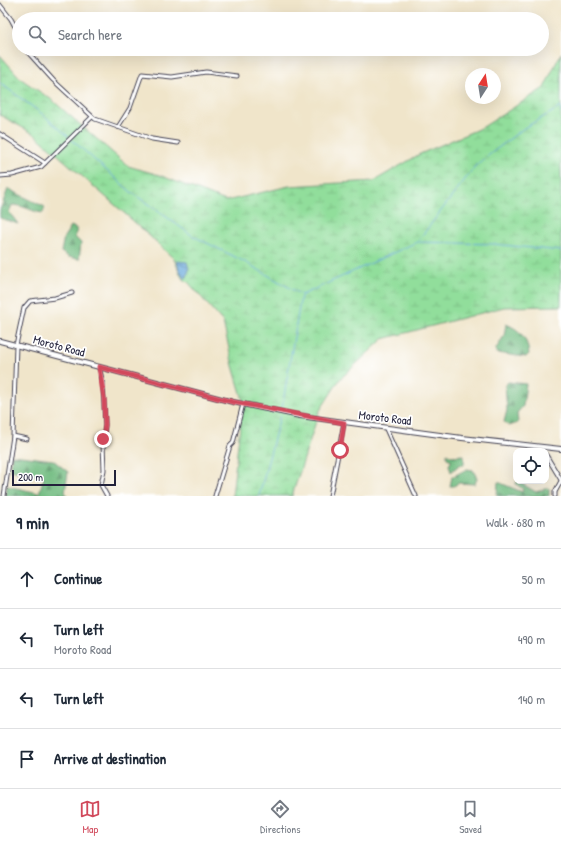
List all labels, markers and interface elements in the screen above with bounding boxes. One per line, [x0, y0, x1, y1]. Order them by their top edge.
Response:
search box [12, 12, 549, 56]
icon: search [26, 23, 48, 45]
text: Search here [58, 24, 122, 45]
north arrow [465, 68, 501, 104]
street label: Moroto Road [31, 330, 87, 361]
street label: Moroto Road [358, 406, 413, 429]
route end [94, 430, 112, 448]
route start [331, 441, 349, 459]
map controls [513, 448, 549, 484]
button: locate [513, 448, 549, 484]
scale bar [12, 468, 116, 487]
text: 200 m [18, 470, 43, 484]
text: 9 min [16, 511, 49, 534]
text: Walk · 680 m [486, 513, 545, 531]
icon: ahead [16, 568, 38, 590]
text: Continue [54, 568, 102, 589]
text: 50 m [522, 570, 545, 588]
text: Turn left [54, 619, 104, 640]
icon: left [16, 628, 38, 650]
text: 490 m [518, 630, 545, 648]
text: Moroto Road [54, 640, 111, 658]
icon: left [16, 688, 38, 710]
text: Turn left [54, 688, 104, 709]
text: 140 m [518, 690, 545, 708]
icon: arrive [16, 748, 38, 770]
text: Arrive at destination [54, 748, 166, 769]
tab: Map [79, 798, 101, 836]
tab: Directions [260, 798, 301, 836]
tab: Saved [459, 798, 482, 836]

